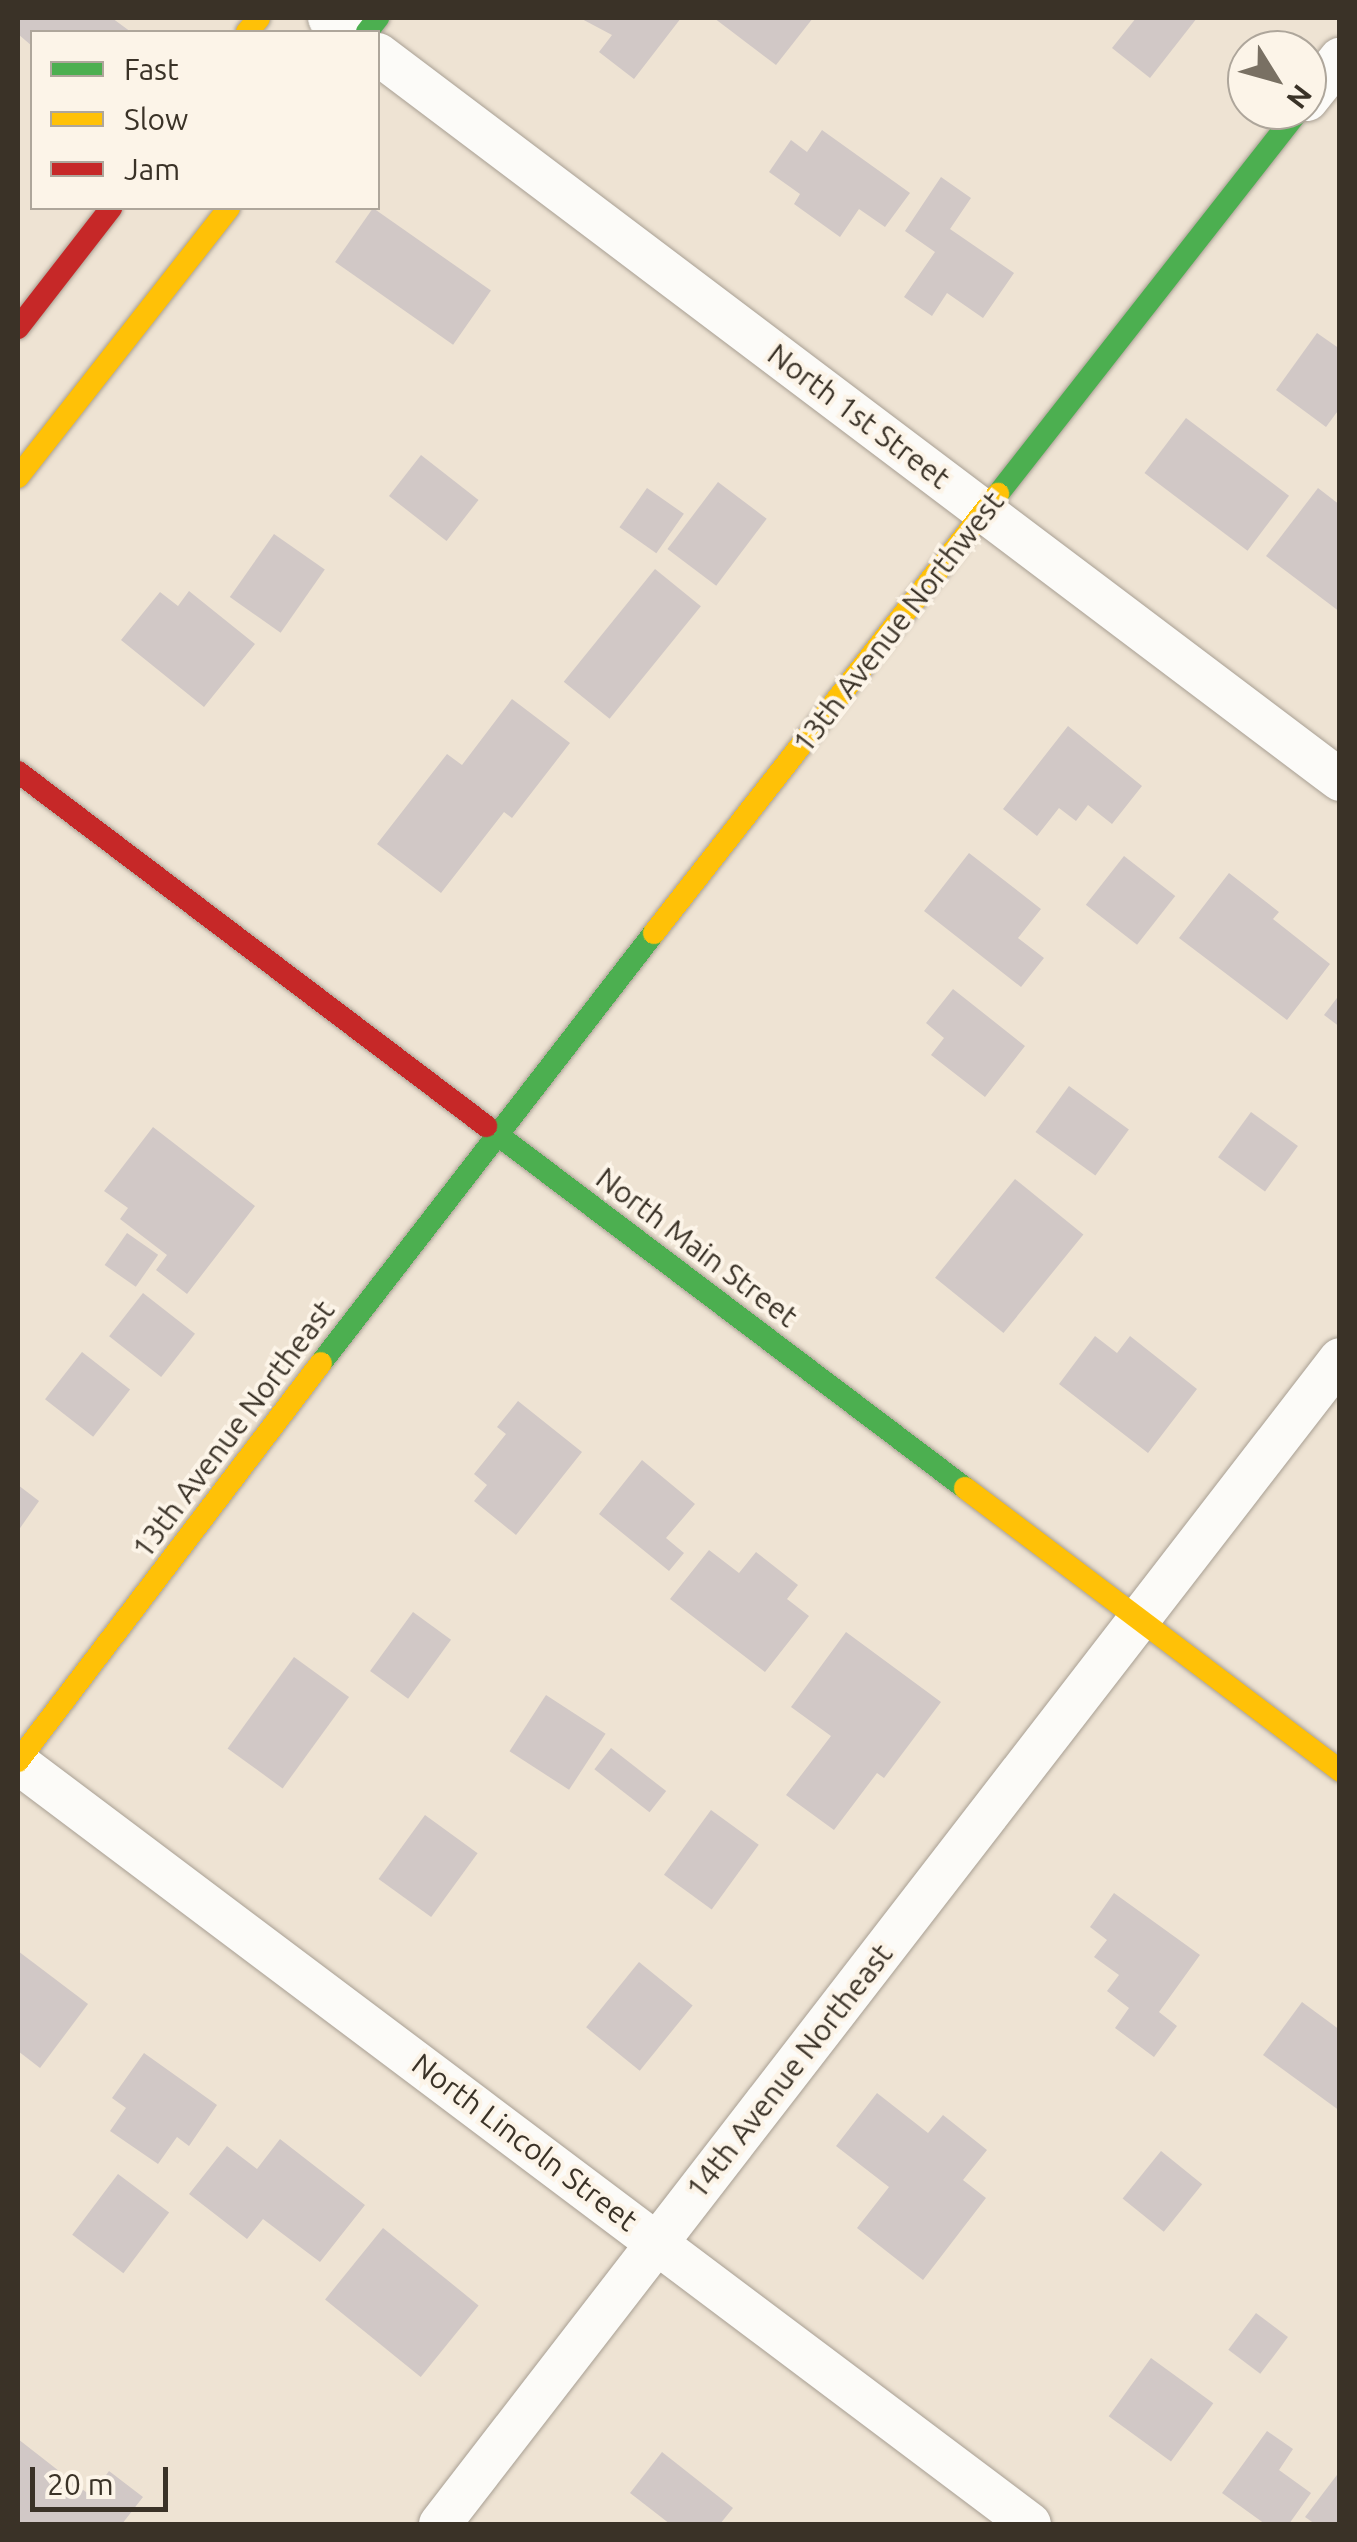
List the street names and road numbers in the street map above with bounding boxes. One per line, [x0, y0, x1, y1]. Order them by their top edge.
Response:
street label: North 1st Street [761, 336, 957, 496]
street label: 13th Avenue Northwest [785, 484, 1011, 760]
street label: North Main Street [589, 1160, 805, 1334]
street label: 13th Avenue Northeast [124, 1293, 342, 1565]
street label: 14th Avenue Northeast [678, 1936, 900, 2206]
street label: North Lincoln Street [405, 2046, 645, 2238]

